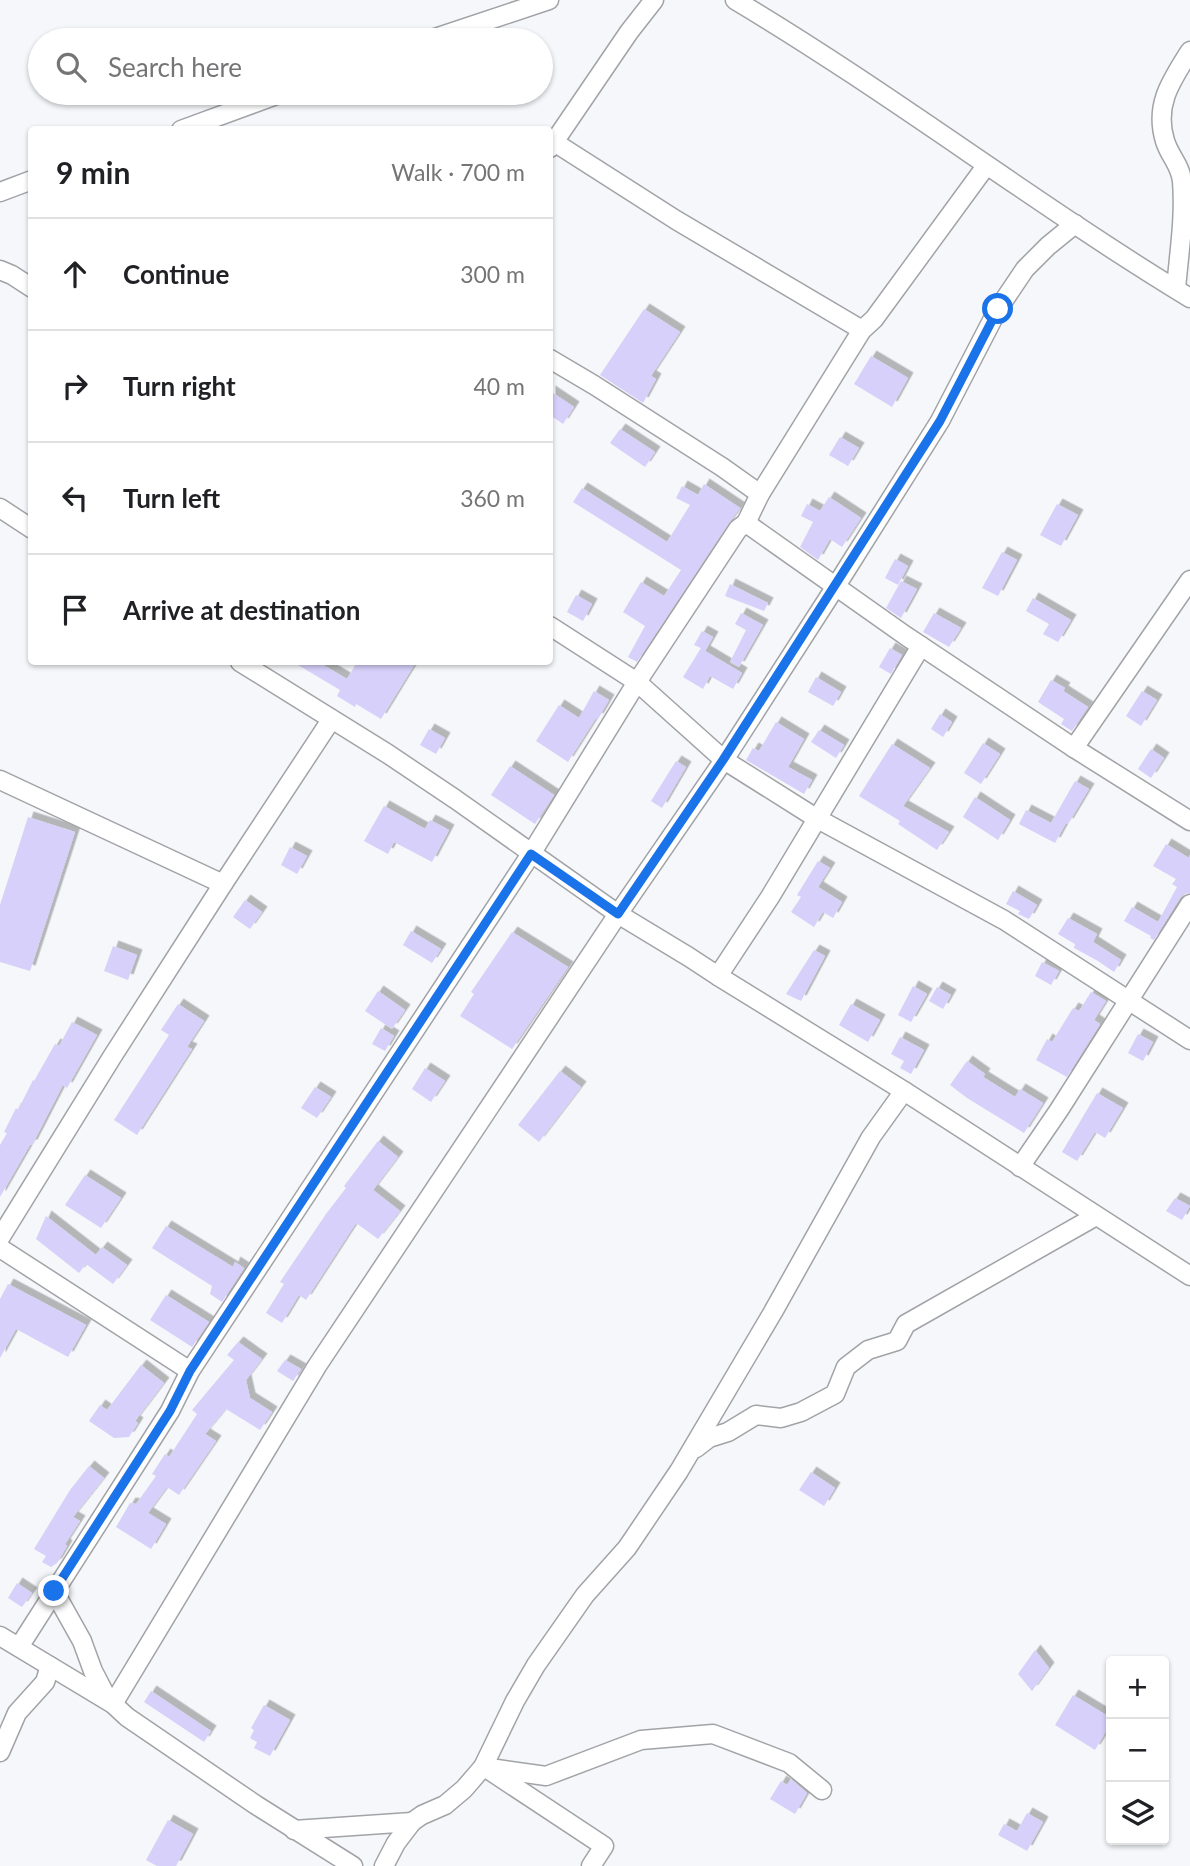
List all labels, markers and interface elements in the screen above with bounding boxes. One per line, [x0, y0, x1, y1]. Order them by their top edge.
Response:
search box [28, 28, 553, 105]
icon: search [52, 48, 90, 86]
text: Search here [108, 51, 242, 83]
text: 9 min [56, 154, 130, 190]
text: Walk · 700 m [391, 158, 525, 186]
icon: ahead [56, 255, 94, 293]
text: Continue [123, 258, 229, 290]
text: 300 m [460, 260, 525, 288]
route start [982, 293, 1013, 324]
icon: right [56, 367, 94, 405]
text: Turn right [123, 370, 236, 402]
text: 40 m [474, 372, 525, 400]
icon: left [56, 479, 94, 517]
text: Turn left [123, 482, 220, 514]
text: 360 m [460, 484, 525, 512]
icon: arrive [56, 591, 94, 629]
text: Arrive at destination [123, 594, 360, 626]
route end [38, 1575, 69, 1606]
map controls [1106, 1656, 1169, 1845]
button: + [1106, 1656, 1169, 1719]
button: − [1106, 1719, 1169, 1782]
button: layers [1106, 1782, 1169, 1845]

